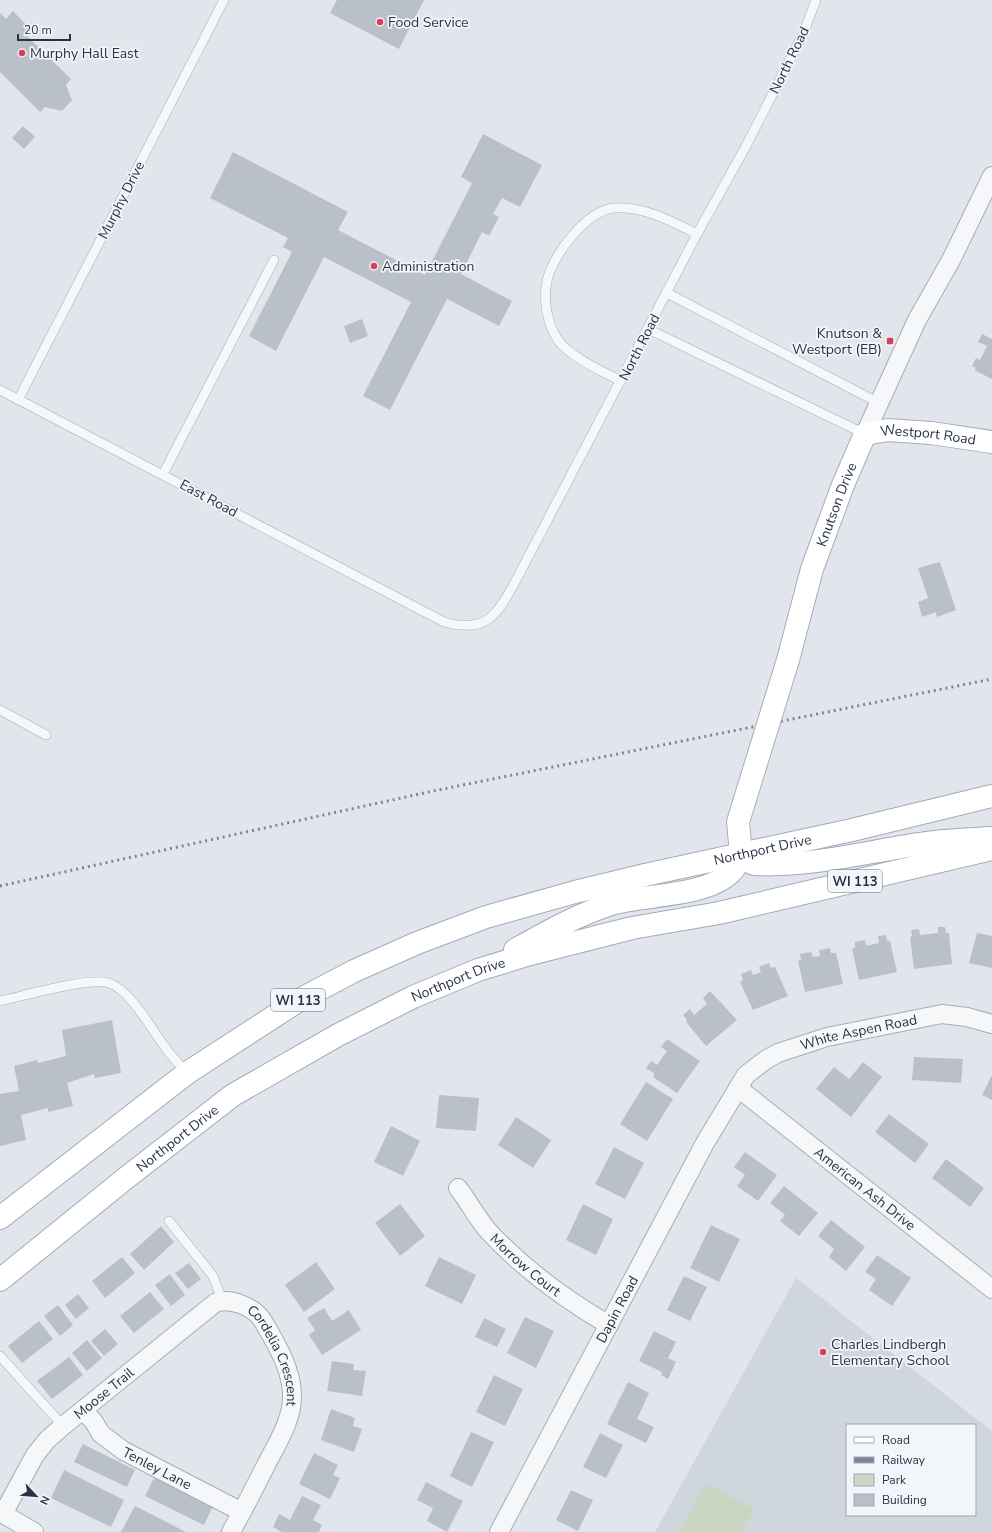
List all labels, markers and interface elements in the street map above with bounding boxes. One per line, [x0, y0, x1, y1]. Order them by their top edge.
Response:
place label: Food Service [388, 13, 468, 32]
scale bar [18, 16, 70, 42]
marker: Food Service [375, 17, 385, 27]
text: 20 m [24, 22, 52, 38]
street label: North Road [765, 23, 814, 97]
place label: Murphy Hall East [30, 44, 139, 63]
marker: Murphy Hall East [17, 48, 27, 58]
street label: Murphy Drive [94, 158, 149, 242]
place label: Administration [382, 257, 475, 276]
marker: Administration [369, 261, 379, 271]
street label: North Road [615, 311, 664, 384]
place label: Knutson & Westport (EB) [792, 324, 882, 359]
marker: Knutson & Westport (EB) [885, 336, 895, 346]
street label: Westport Road [879, 420, 977, 450]
street label: Knutson Drive [812, 460, 862, 549]
street label: East Road [176, 475, 241, 522]
street label: Northport Drive [712, 830, 813, 870]
road number: WI 113 [828, 870, 882, 892]
street label: Northport Drive [408, 953, 508, 1007]
road number: WI 113 [271, 989, 325, 1011]
street label: White Aspen Road [798, 1010, 919, 1055]
street label: Northport Drive [132, 1101, 223, 1177]
street label: American Ash Drive [810, 1143, 920, 1235]
street label: Morrow Court [486, 1230, 565, 1301]
street label: Dapin Road [592, 1273, 643, 1346]
street label: Cordelia Crescent [243, 1301, 301, 1408]
place label: Charles Lindbergh Elementary School [831, 1335, 950, 1370]
marker: Charles Lindbergh Elementary School [818, 1347, 828, 1357]
street label: Moose Trail [70, 1363, 139, 1424]
legend [846, 1424, 976, 1516]
text: Road [882, 1432, 910, 1448]
street label: Tenley Lane [119, 1443, 195, 1494]
text: Railway [882, 1452, 926, 1468]
text: Park [882, 1472, 907, 1488]
north arrow [16, 1476, 56, 1516]
text: Building [882, 1492, 927, 1508]
text: N [36, 1493, 53, 1507]

